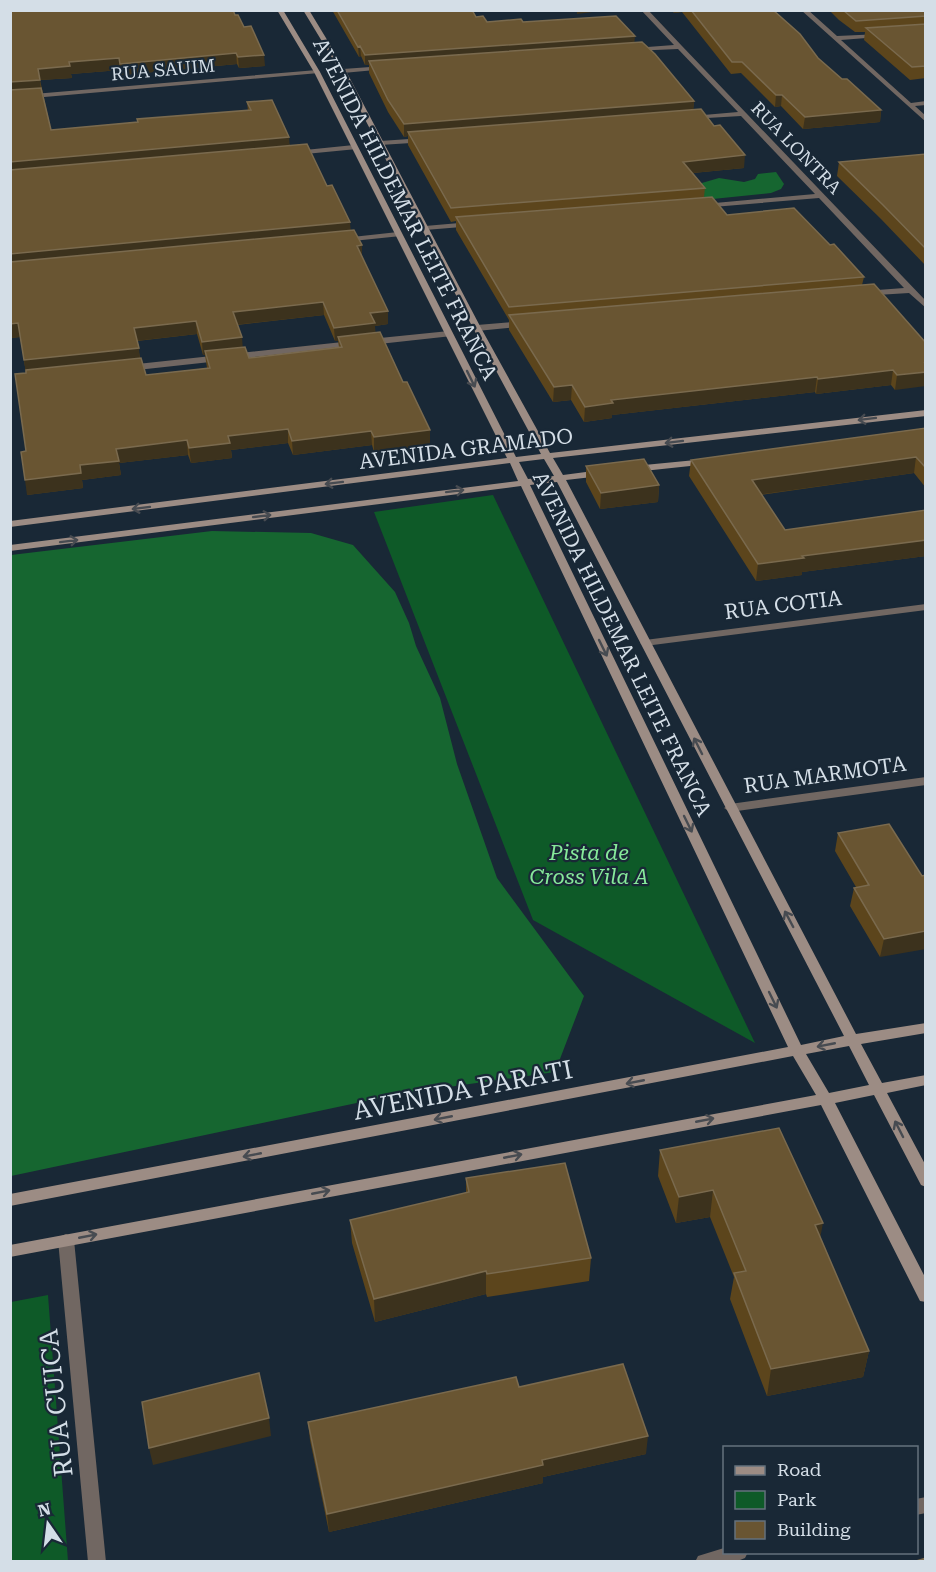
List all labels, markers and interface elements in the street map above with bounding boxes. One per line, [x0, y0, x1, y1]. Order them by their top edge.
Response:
street label: AVENIDA HILDEMAR LEITE FRANCA [308, 34, 502, 384]
street label: RUA SAUIM [110, 54, 216, 85]
street label: RUA LONTRA [747, 97, 846, 198]
one-way arrow [465, 370, 477, 387]
one-way arrow [858, 414, 878, 425]
street label: AVENIDA GRAMADO [358, 424, 574, 474]
one-way arrow [664, 437, 684, 448]
street label: AVENIDA HILDEMAR LEITE FRANCA [528, 468, 716, 821]
one-way arrow [325, 478, 345, 489]
one-way arrow [445, 485, 465, 496]
one-way arrow [131, 502, 151, 513]
one-way arrow [251, 510, 271, 521]
one-way arrow [58, 535, 78, 546]
street label: RUA COTIA [723, 586, 843, 624]
one-way arrow [598, 639, 610, 657]
one-way arrow [692, 738, 703, 756]
street label: RUA MARMOTA [742, 752, 908, 798]
one-way arrow [683, 814, 694, 832]
park label: Pista de Cross Vila A [529, 841, 649, 889]
one-way arrow [782, 910, 794, 928]
one-way arrow [767, 990, 779, 1008]
one-way arrow [817, 1040, 837, 1051]
street label: AVENIDA PARATI [351, 1054, 575, 1126]
one-way arrow [626, 1077, 645, 1088]
one-way arrow [434, 1113, 454, 1124]
one-way arrow [694, 1114, 714, 1125]
one-way arrow [893, 1121, 905, 1138]
one-way arrow [242, 1150, 262, 1161]
one-way arrow [503, 1150, 522, 1161]
one-way arrow [311, 1186, 331, 1197]
one-way arrow [78, 1230, 98, 1241]
street label: RUA CUICA [33, 1328, 79, 1478]
legend [723, 1446, 918, 1554]
text: Road [777, 1459, 822, 1480]
text: Park [777, 1489, 817, 1510]
north arrow [18, 1494, 78, 1554]
text: N [36, 1499, 53, 1521]
text: Building [777, 1519, 851, 1540]

